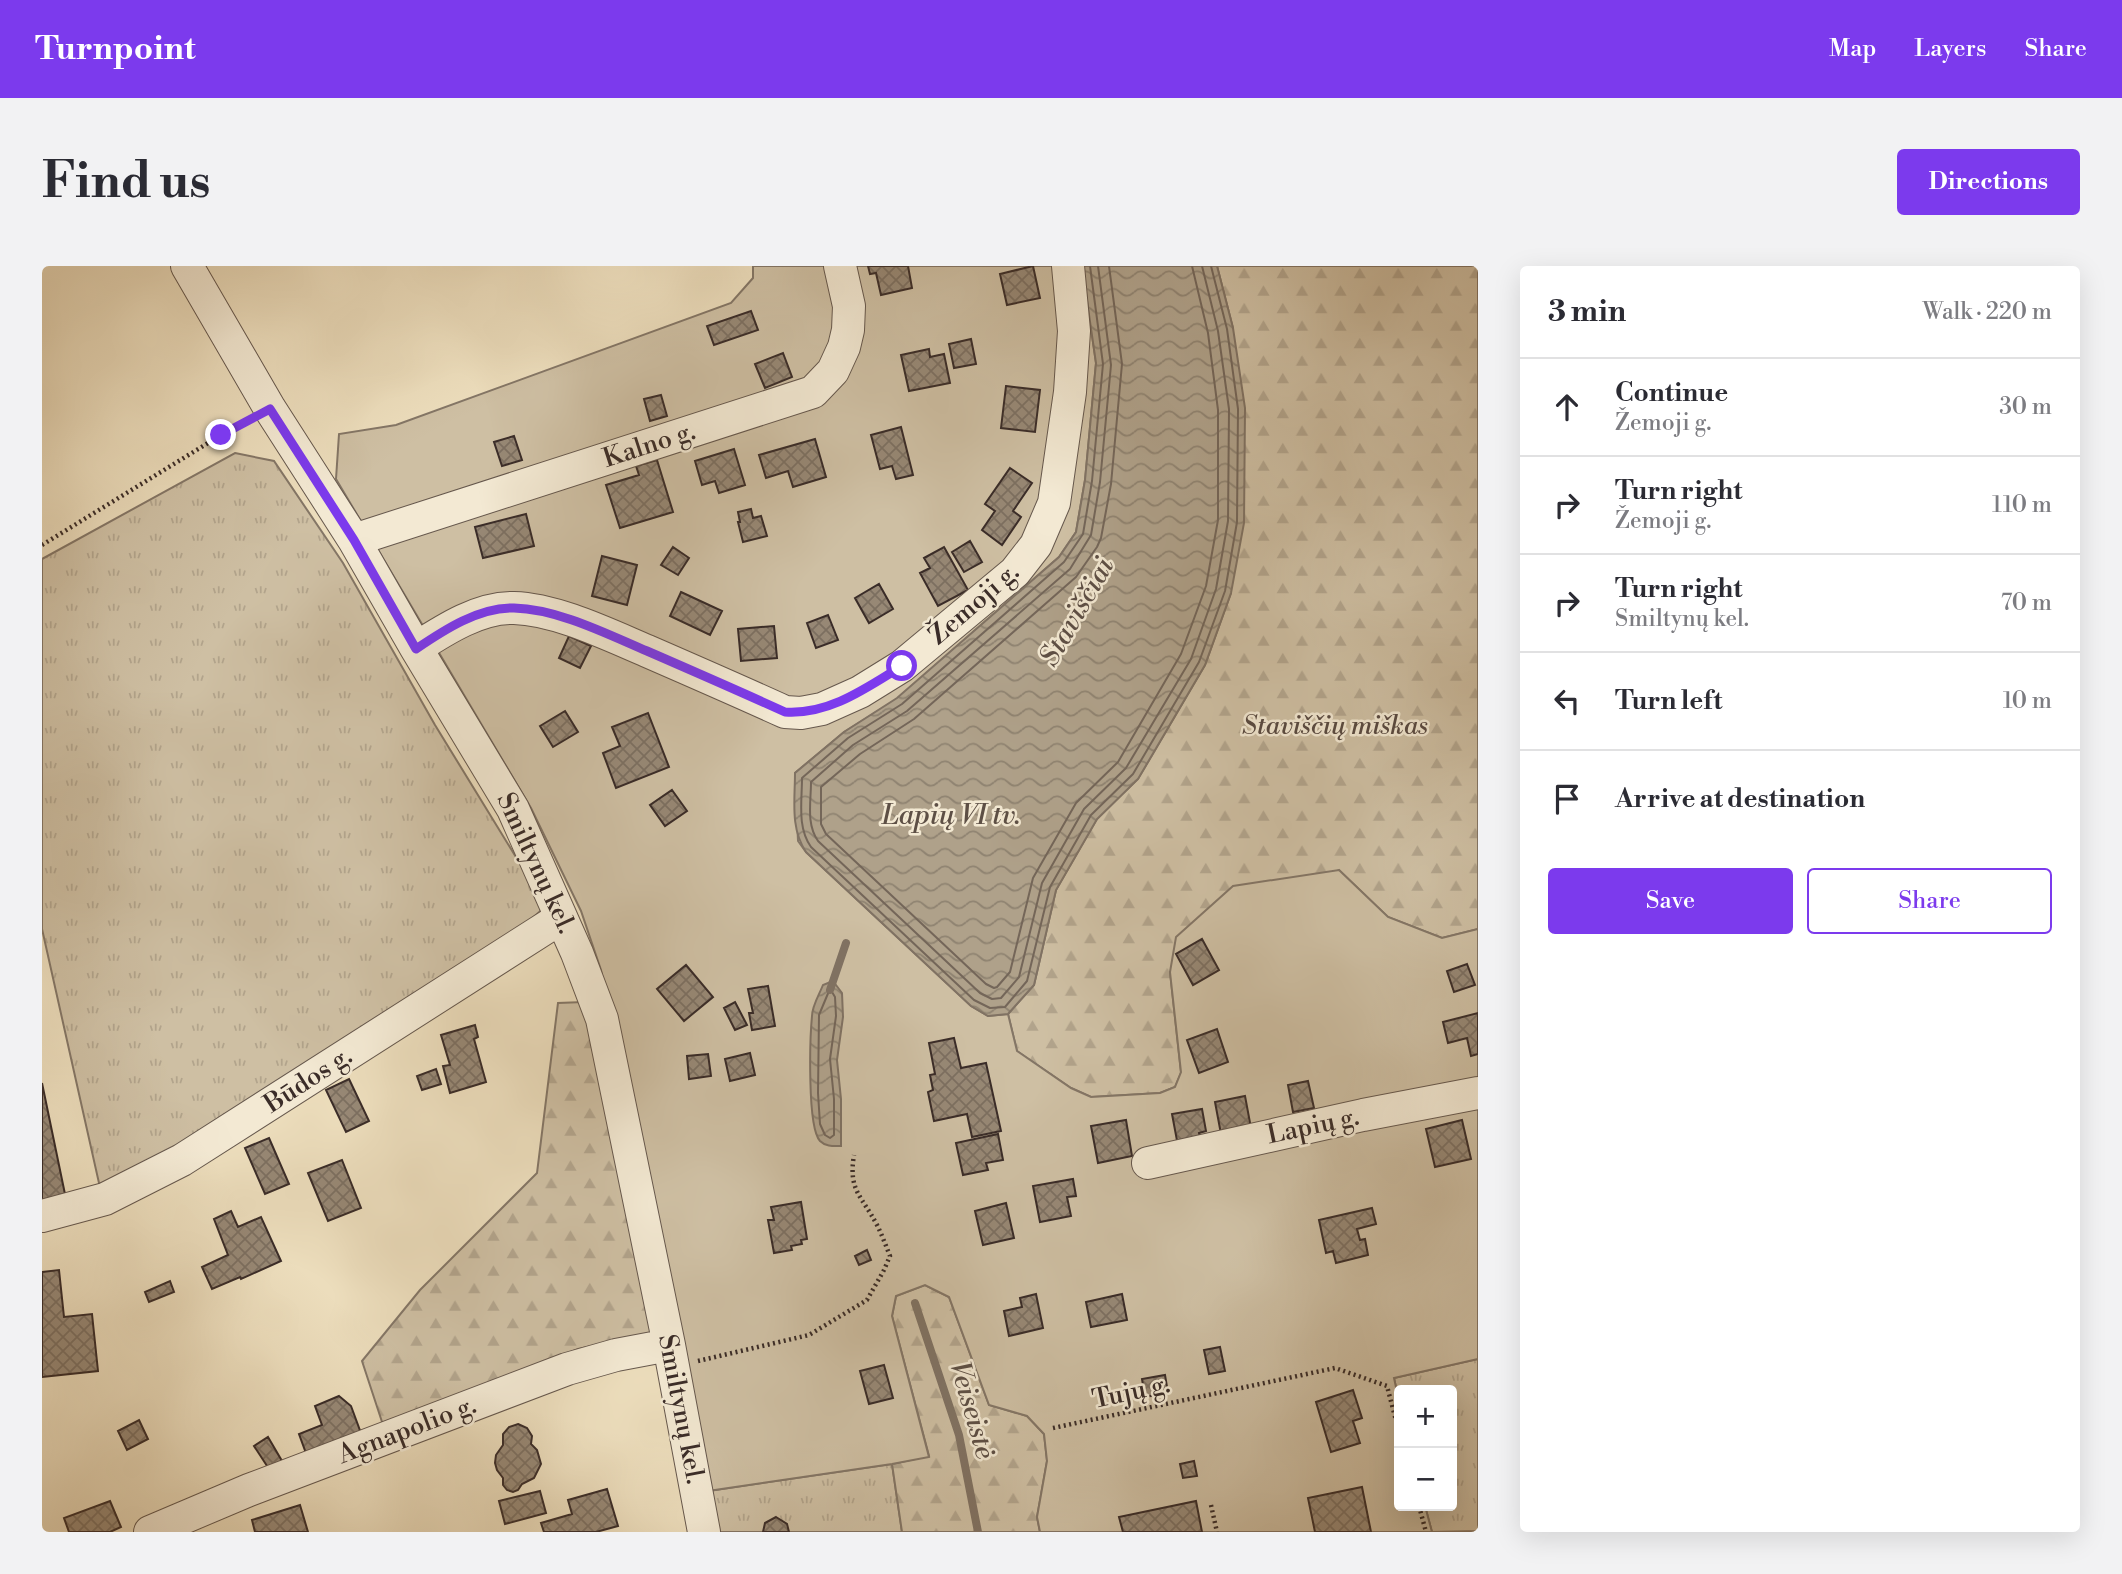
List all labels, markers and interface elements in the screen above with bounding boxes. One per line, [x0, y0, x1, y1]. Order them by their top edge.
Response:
text: Turnpoint [35, 29, 196, 70]
text: Map [1829, 34, 1876, 64]
text: Layers [1914, 34, 1986, 64]
text: Share [2024, 34, 2087, 64]
button: Directions [1897, 149, 2080, 215]
text: Find us [42, 152, 211, 213]
text: 3 min [1548, 293, 1626, 331]
text: Walk · 220 m [1923, 298, 2052, 326]
text: Continue [1615, 377, 1728, 409]
icon: ahead [1548, 388, 1586, 426]
text: 30 m [1999, 393, 2052, 421]
text: Žemoji g. [1615, 409, 1711, 437]
street label: Kalno g. [599, 415, 699, 475]
route end [205, 419, 236, 450]
text: Turn right [1615, 475, 1743, 507]
icon: right [1548, 486, 1586, 524]
text: 110 m [1992, 491, 2052, 519]
text: Žemoji g. [1615, 507, 1711, 535]
water label: Staviščiai [1032, 551, 1122, 673]
street label: Žemoji g. [921, 555, 1026, 652]
text: Turn right [1615, 573, 1743, 605]
icon: right [1548, 584, 1586, 622]
text: 70 m [2001, 589, 2052, 617]
text: Smiltynų kel. [1615, 605, 1749, 633]
route start [886, 650, 917, 681]
icon: left [1548, 682, 1586, 720]
text: Turn left [1615, 685, 1723, 717]
text: 10 m [2003, 687, 2052, 715]
park label: Staviščių miškas [1242, 710, 1428, 742]
icon: arrive [1548, 780, 1586, 818]
text: Arrive at destination [1615, 783, 1865, 815]
street label: Smiltynų kel. [489, 788, 583, 938]
water label: Lapių VI tv. [881, 798, 1020, 833]
button: Save [1548, 868, 1793, 934]
button: Share [1807, 868, 2052, 934]
street label: Būdos g. [257, 1040, 358, 1121]
street label: Lapių g. [1264, 1101, 1362, 1151]
street label: Smiltynų kel. [651, 1332, 711, 1486]
water label: Veiseistė [941, 1357, 1003, 1463]
street label: Tujų g. [1089, 1368, 1173, 1416]
map controls [1394, 1385, 1457, 1511]
button: + [1394, 1385, 1457, 1448]
street label: Agnapolio g. [332, 1389, 481, 1471]
button: − [1394, 1448, 1457, 1511]

